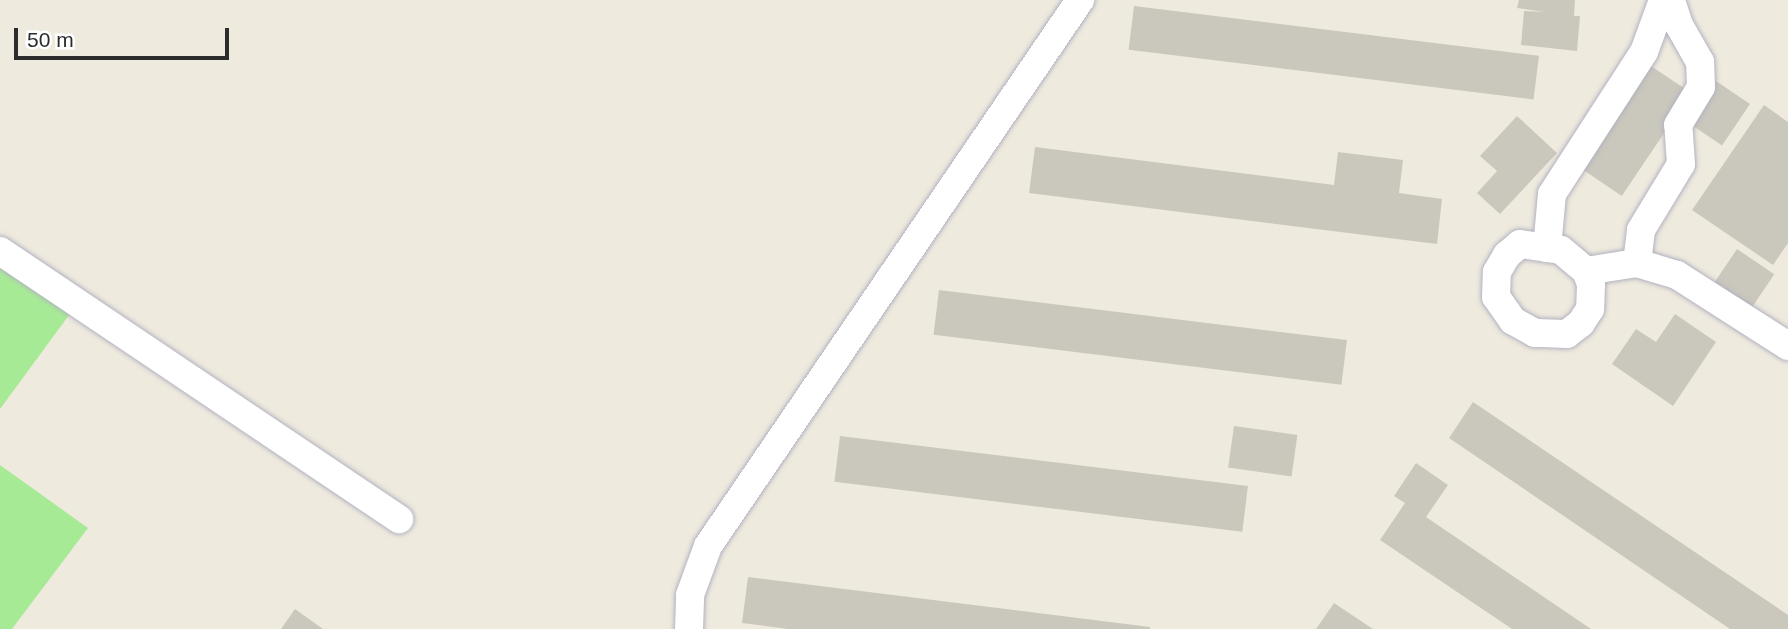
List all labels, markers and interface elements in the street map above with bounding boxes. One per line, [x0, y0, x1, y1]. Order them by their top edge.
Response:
scale bar [18, 14, 233, 58]
text: 50 m [27, 28, 74, 51]

